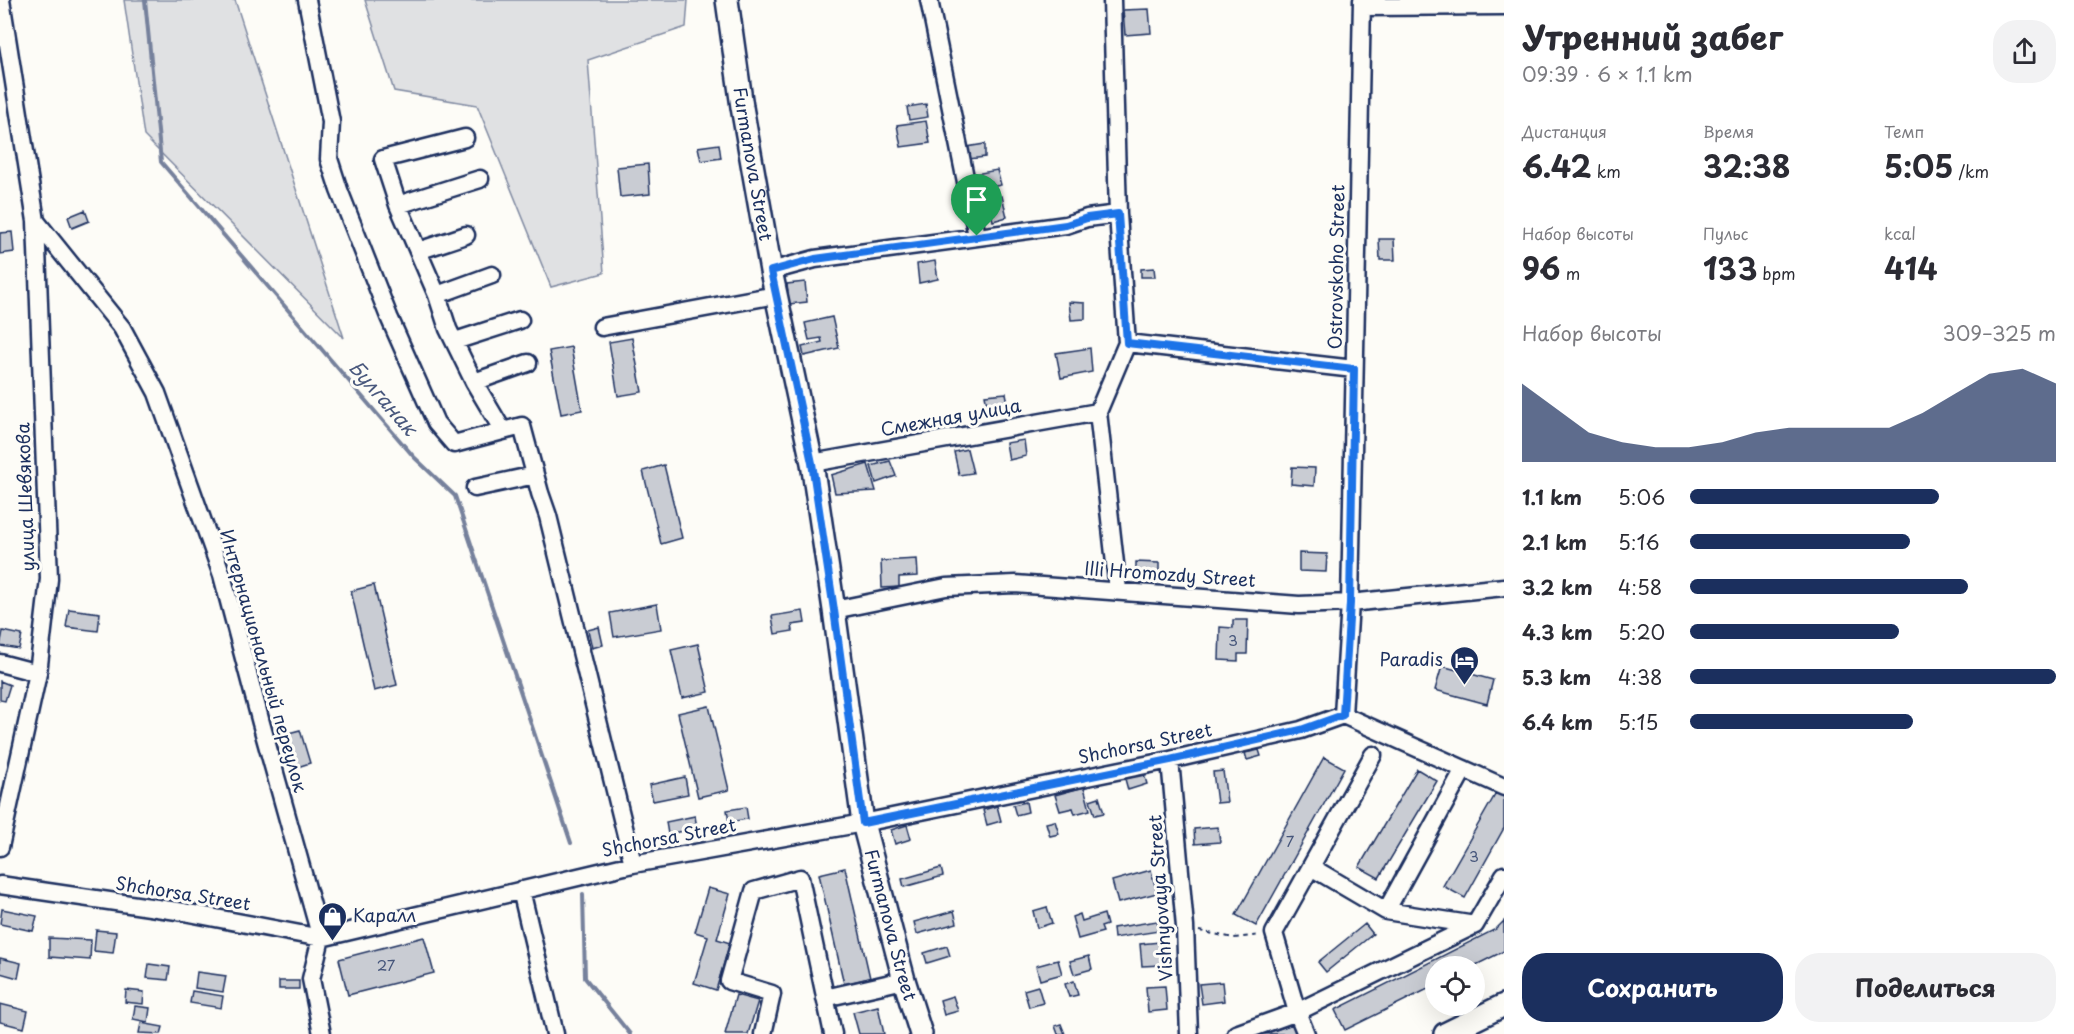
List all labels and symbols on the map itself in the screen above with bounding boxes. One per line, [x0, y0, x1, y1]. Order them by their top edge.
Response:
street label: Furmanova Street [727, 85, 780, 243]
pin [951, 174, 1002, 236]
street label: Ostrovskoho Street [1321, 184, 1350, 350]
water label: Булганак [343, 353, 426, 443]
street label: Смежная улица [878, 391, 1024, 442]
street label: улица Шевякова [8, 421, 41, 572]
street label: Интернациональный переулок [214, 526, 315, 795]
street label: Illi Hromozdy Street [1084, 554, 1257, 593]
house number: 3 [1228, 628, 1238, 651]
hotel icon: Paradis [1448, 644, 1480, 686]
place label: Paradis [1380, 645, 1443, 672]
street label: Shchorsa Street [1075, 715, 1214, 770]
street label: Shchorsa Street [599, 810, 738, 863]
street label: Vishnyovaya Street [1140, 814, 1179, 982]
house number: 7 [1286, 829, 1295, 852]
house number: 3 [1469, 844, 1479, 867]
street label: Furmanova Street [858, 846, 925, 1004]
street label: Shchorsa Street [114, 869, 253, 917]
shop icon: Каралл [316, 900, 348, 942]
place label: Каралл [353, 901, 416, 928]
house number: 27 [377, 953, 396, 976]

